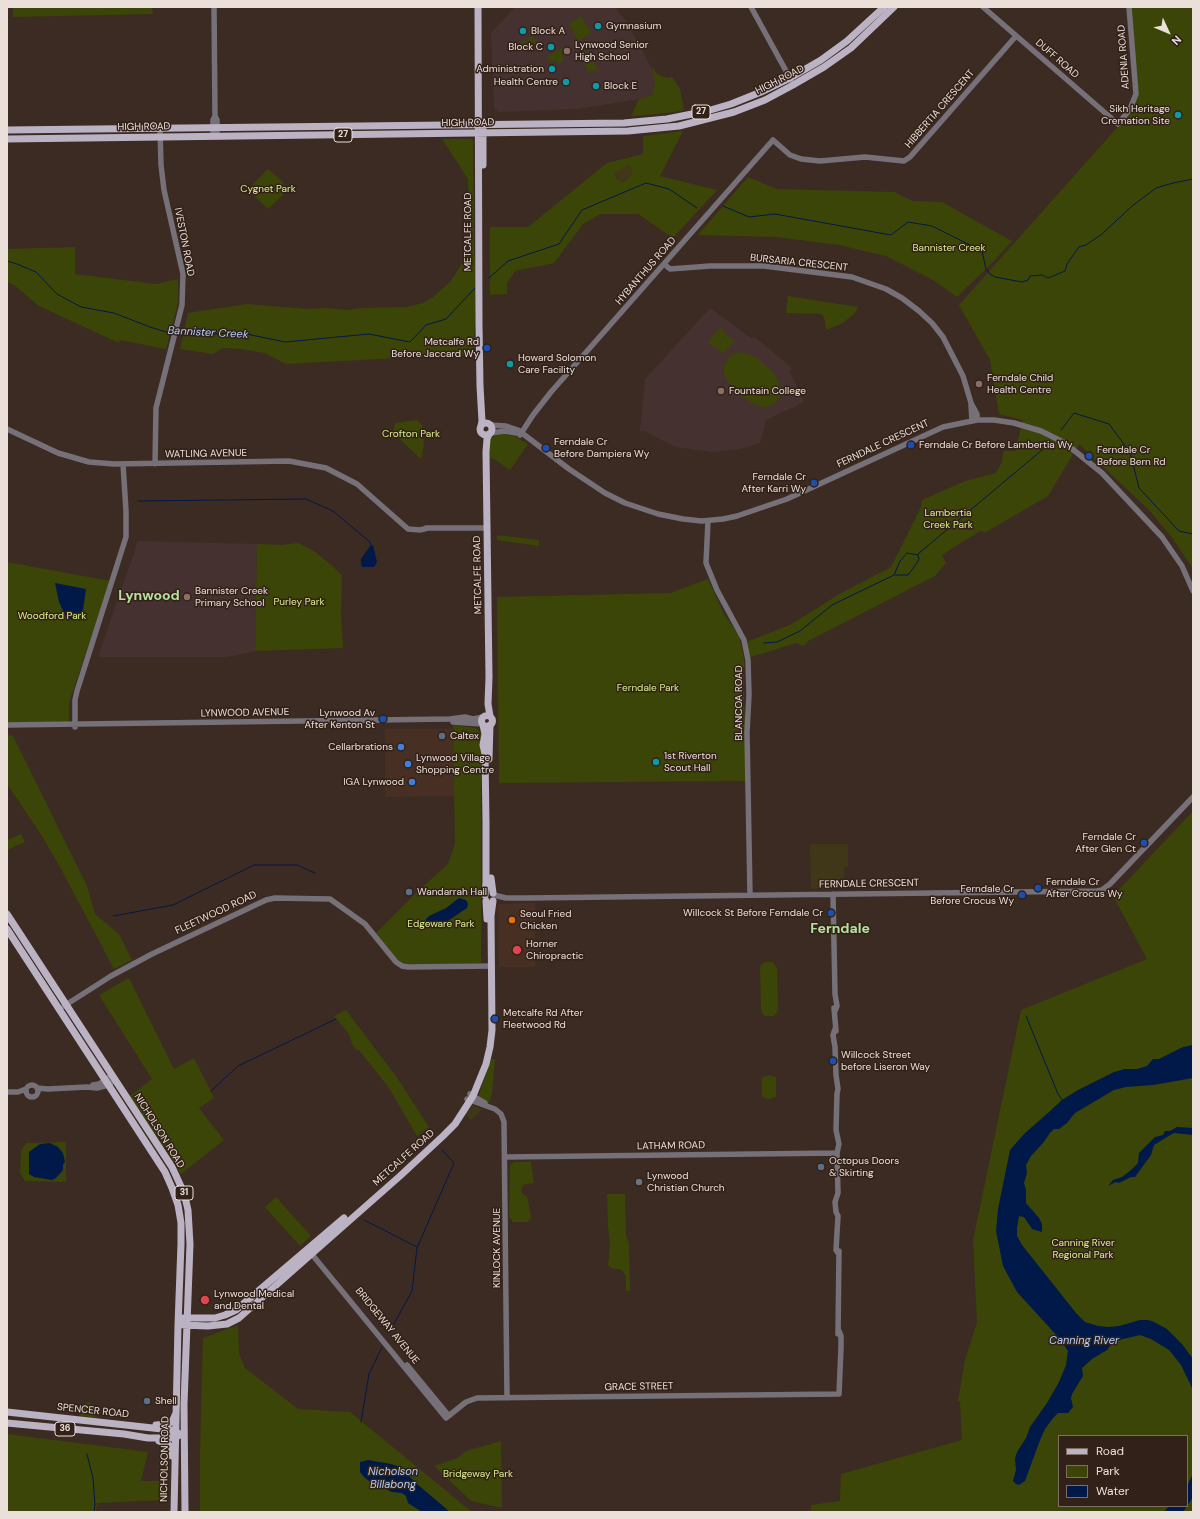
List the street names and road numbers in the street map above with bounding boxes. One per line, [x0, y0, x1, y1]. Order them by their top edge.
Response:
street label: ADENIA ROAD [1116, 24, 1132, 90]
street label: DUFF ROAD [1033, 37, 1081, 81]
street label: HIGH ROAD [754, 63, 806, 97]
street label: HIBBERTIA CRESCENT [903, 67, 977, 151]
road number: 27 [692, 105, 710, 119]
street label: HIGH ROAD [441, 117, 495, 129]
street label: HIGH ROAD [117, 121, 171, 133]
road number: 27 [334, 128, 352, 142]
street label: METCALFE ROAD [462, 193, 474, 271]
street label: IVESTON ROAD [171, 207, 197, 277]
street label: HYBANTHUS ROAD [613, 235, 679, 307]
street label: BURSARIA CRESCENT [749, 252, 849, 274]
street label: FERNDALE CRESCENT [835, 417, 931, 471]
street label: WATLING AVENUE [165, 447, 247, 461]
street label: METCALFE ROAD [471, 536, 485, 614]
street label: BLANCOA ROAD [733, 665, 745, 741]
street label: LYNWOOD AVENUE [201, 706, 289, 720]
street label: FERNDALE CRESCENT [819, 877, 919, 891]
street label: FLEETWOOD ROAD [173, 889, 259, 937]
street label: NICHOLSON ROAD [131, 1091, 187, 1171]
street label: METCALFE ROAD [371, 1127, 437, 1189]
street label: LATHAM ROAD [637, 1139, 705, 1153]
road number: 31 [175, 1186, 193, 1200]
street label: KINLOCK AVENUE [491, 1208, 503, 1288]
street label: BRIDGEWAY AVENUE [352, 1285, 422, 1367]
street label: GRACE STREET [604, 1380, 674, 1394]
street label: SPENCER ROAD [56, 1401, 130, 1421]
street label: NICHOLSON ROAD [158, 1416, 172, 1502]
road number: 36 [55, 1422, 75, 1436]

